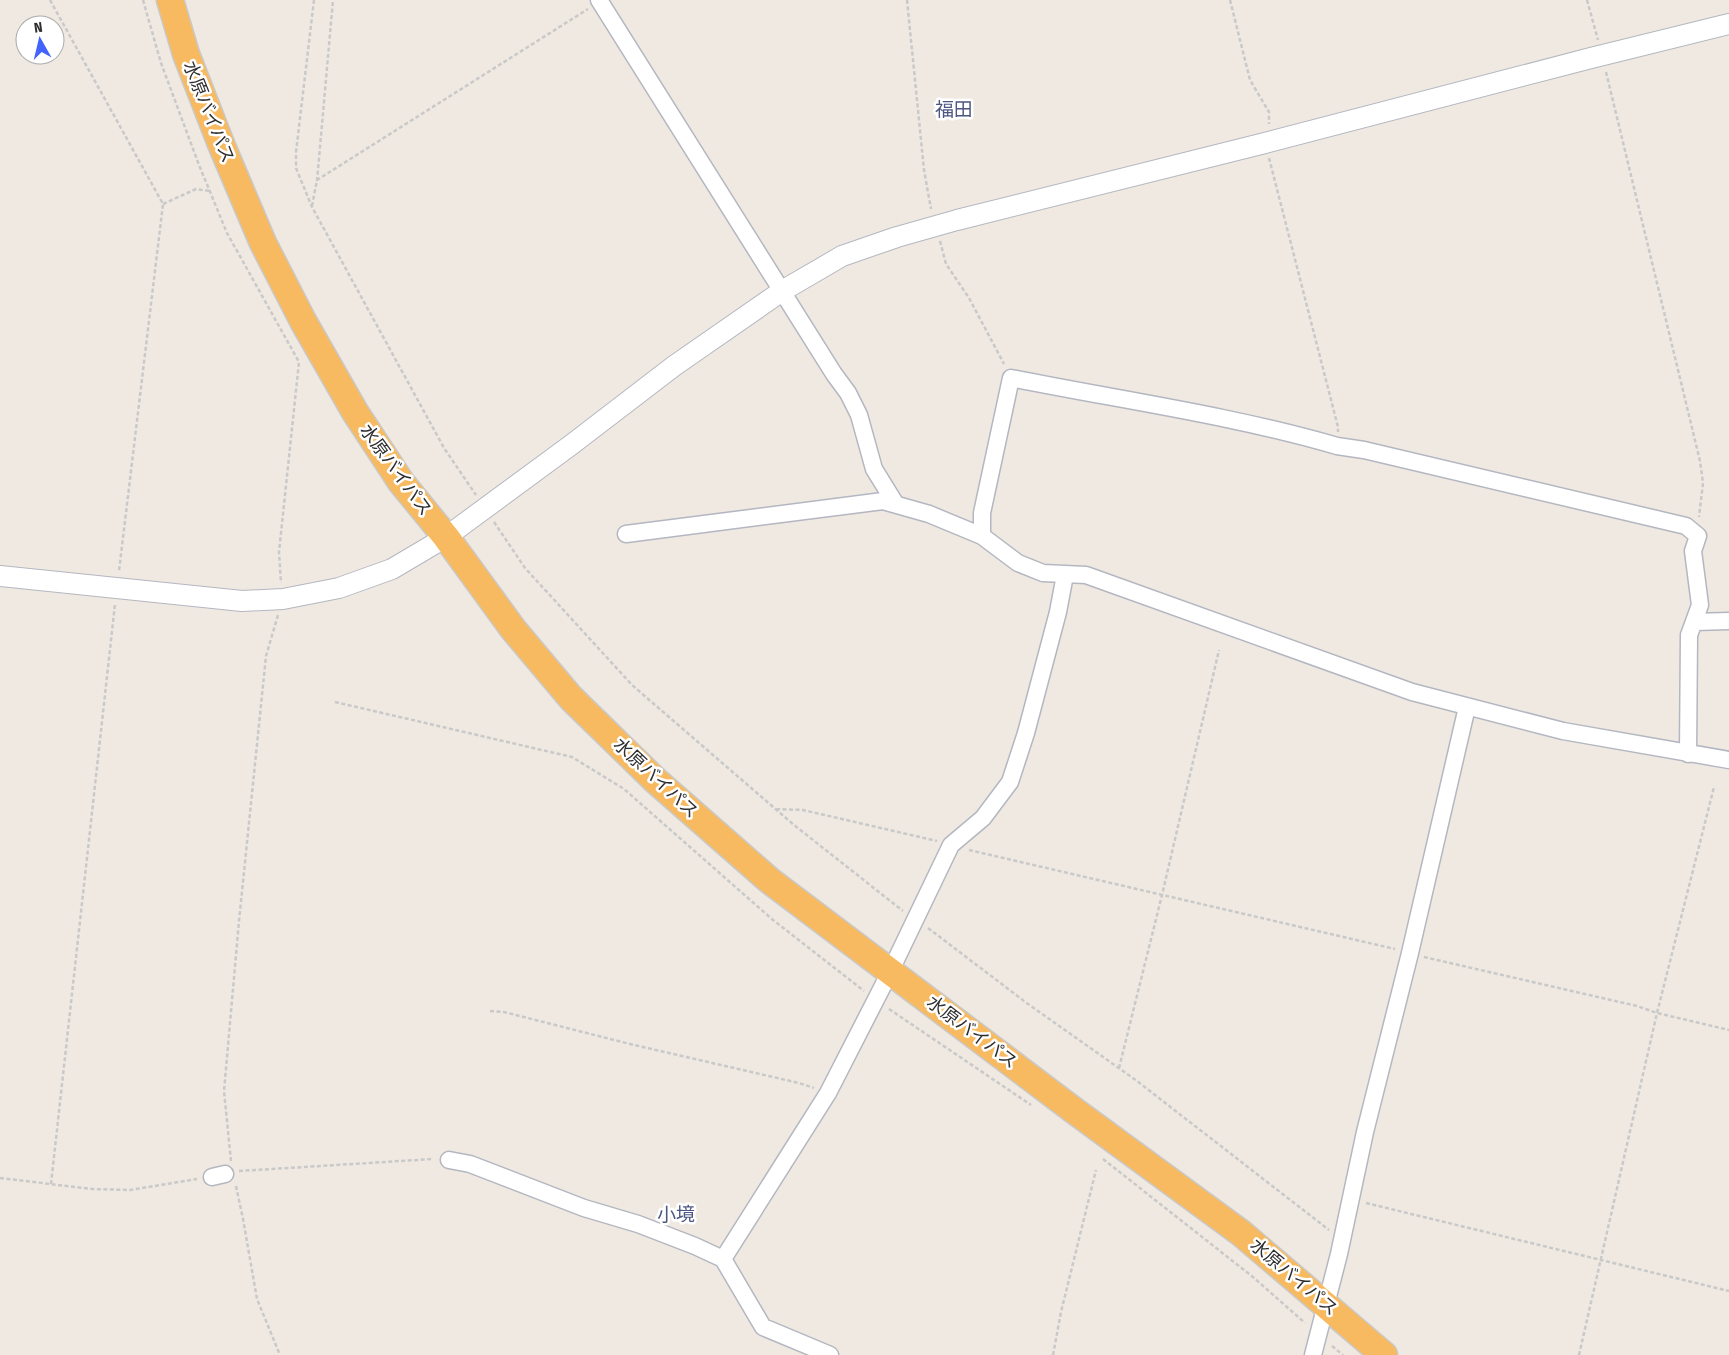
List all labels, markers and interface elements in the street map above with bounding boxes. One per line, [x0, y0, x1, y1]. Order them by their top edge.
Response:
north arrow [15, 15, 65, 65]
text: N [33, 19, 44, 37]
street label: 水原バイパス [179, 58, 239, 166]
district label: 福田 [935, 98, 973, 121]
street label: 水原バイパス [355, 420, 437, 520]
street label: 水原バイパス [609, 733, 703, 823]
street label: 水原バイパス [922, 991, 1022, 1073]
district label: 小境 [657, 1203, 695, 1226]
street label: 水原バイパス [1246, 1234, 1342, 1320]

